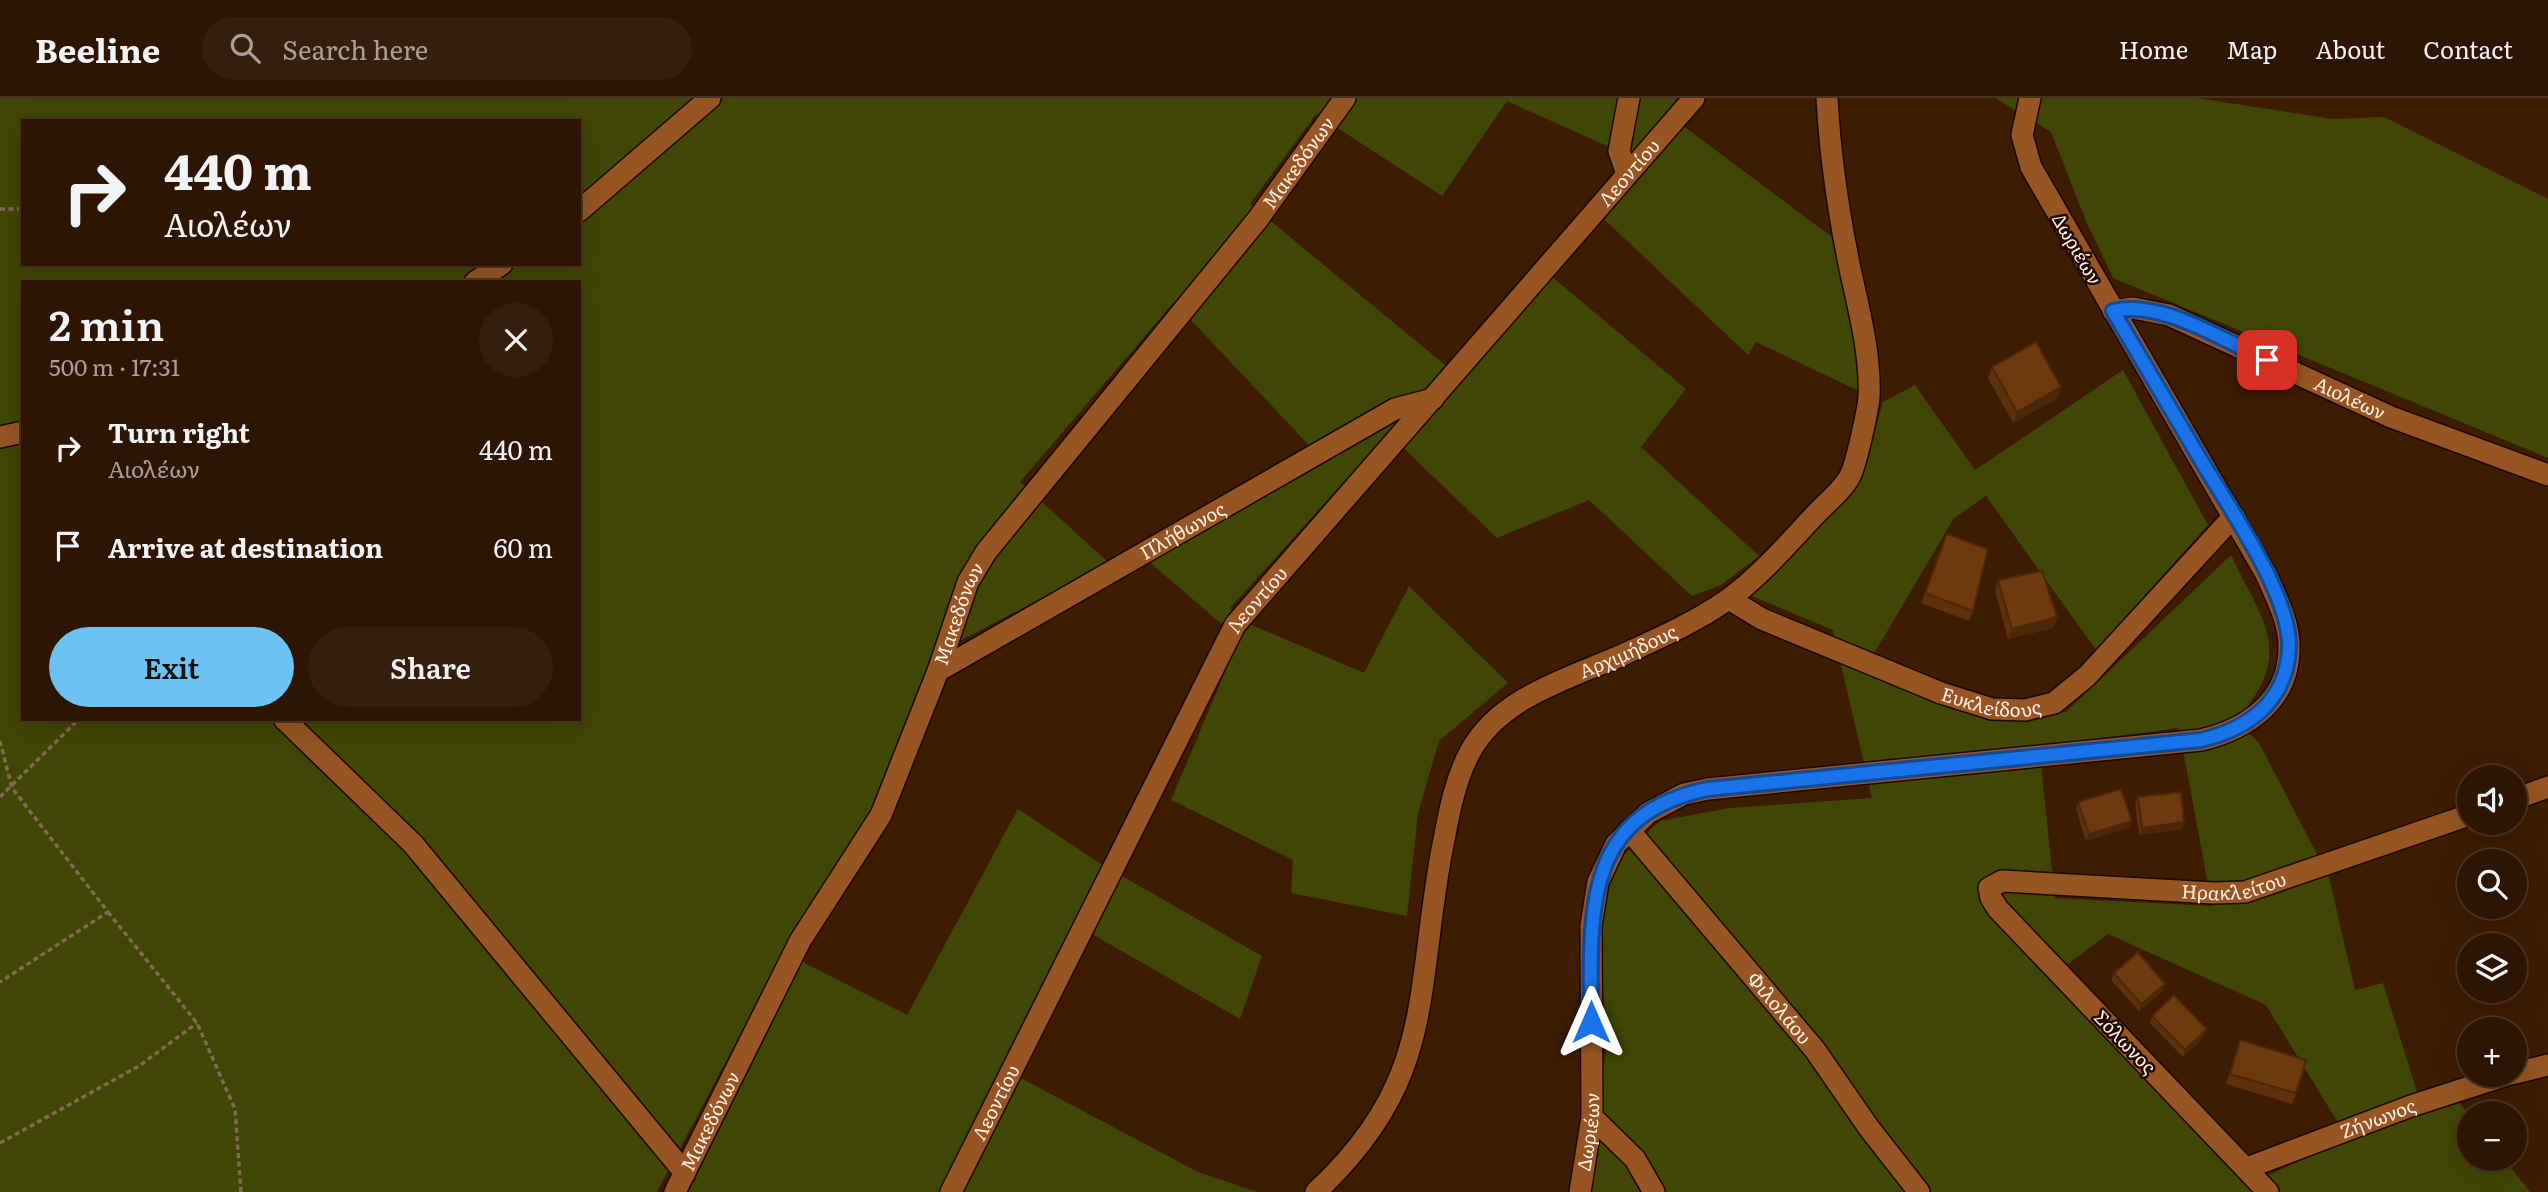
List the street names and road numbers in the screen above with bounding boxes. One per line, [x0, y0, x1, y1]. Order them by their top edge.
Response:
street label: Μακεδόνων [1255, 110, 1340, 214]
street label: Λεοντίου [1591, 132, 1665, 212]
street label: Δωριέων [2046, 207, 2110, 290]
street label: Αιολέων [2310, 369, 2391, 426]
street label: Πλήθωνος [1134, 494, 1230, 566]
street label: Μακεδόνων [926, 556, 990, 669]
street label: Λεοντίου [1218, 560, 1293, 638]
street label: Αρχιμήδους [1575, 617, 1681, 684]
street label: Ευκλείδους [1938, 679, 2044, 724]
street label: Ηρακλείτου [2181, 864, 2290, 906]
street label: Φιλολάου [1741, 965, 1819, 1050]
street label: Σόλωνος [2088, 1003, 2163, 1080]
street label: Λεοντίου [964, 1060, 1026, 1145]
street label: Μακεδόνων [673, 1066, 746, 1175]
street label: Ζήνωνος [2336, 1090, 2420, 1145]
street label: Δωριέων [1569, 1093, 1605, 1173]

